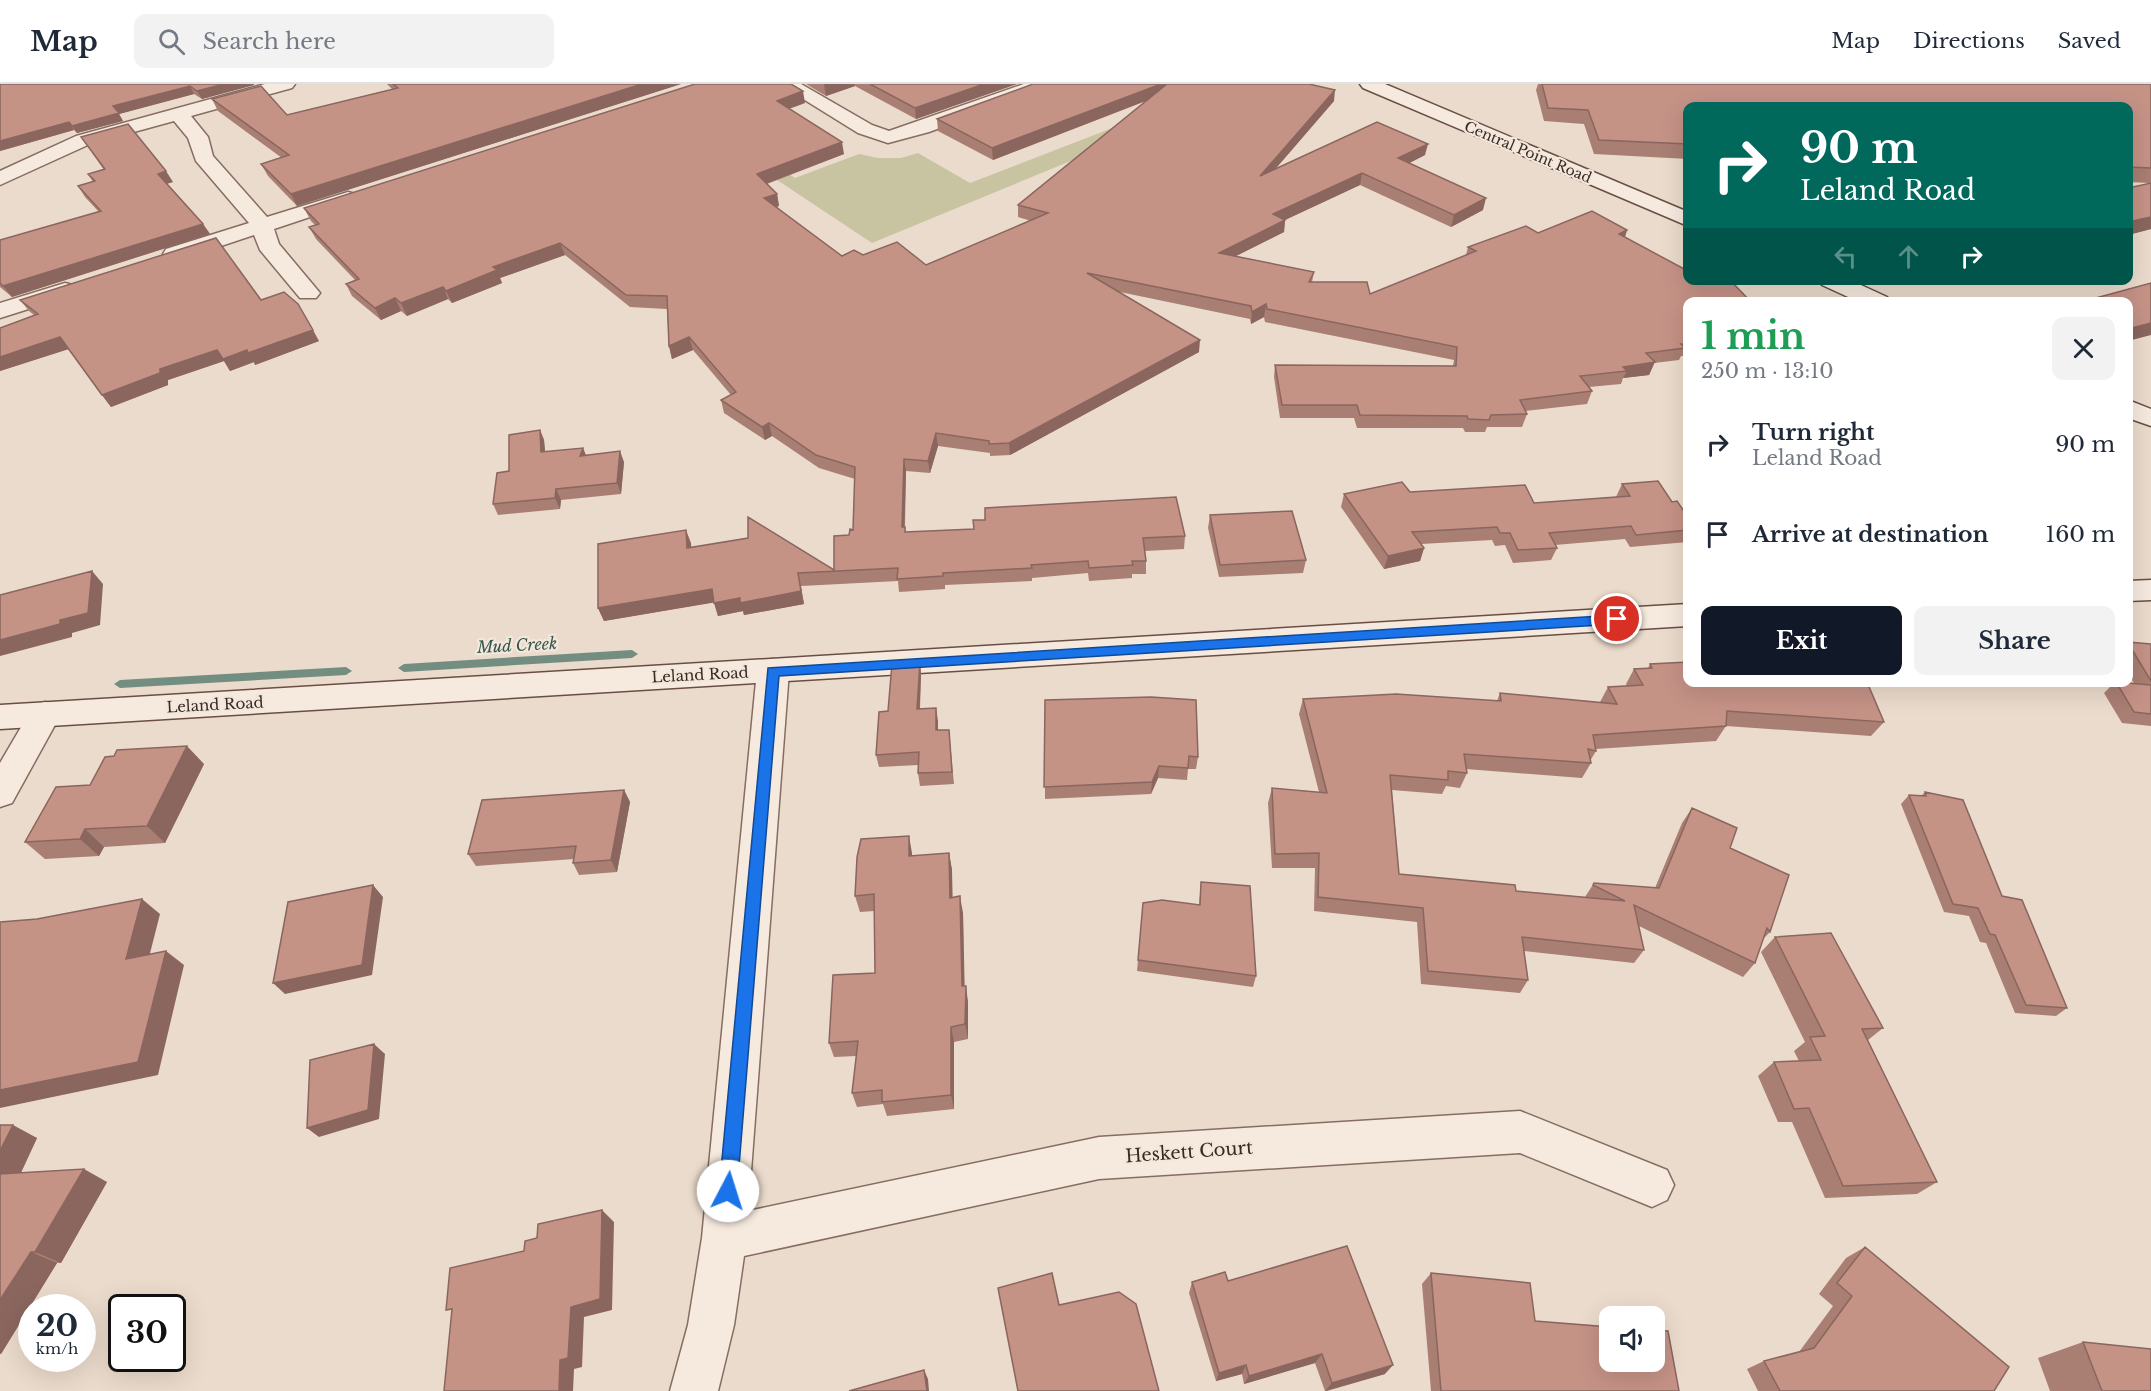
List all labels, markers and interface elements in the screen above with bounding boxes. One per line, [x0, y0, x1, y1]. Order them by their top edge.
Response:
search box [134, 14, 554, 68]
text: Map [30, 24, 98, 59]
icon: search [155, 25, 188, 58]
text: Search here [203, 28, 336, 55]
text: Map [1831, 28, 1880, 54]
text: Directions [1913, 28, 2025, 54]
text: Saved [2058, 28, 2121, 54]
street label: Central Point Road [1462, 117, 1595, 187]
text: 90 m [1800, 122, 1918, 174]
icon: right [1701, 126, 1779, 204]
text: Leland Road [1800, 174, 1975, 207]
icon: left [1829, 240, 1862, 273]
icon: ahead [1892, 240, 1925, 273]
icon: right [1955, 240, 1988, 273]
text: 1 min [1701, 314, 1805, 359]
button: close [2052, 317, 2115, 380]
text: 250 m · 13:10 [1701, 359, 1833, 383]
text: Turn right [1752, 419, 1874, 446]
icon: right [1701, 428, 1734, 461]
text: 90 m [2055, 431, 2115, 458]
text: Leland Road [1752, 446, 1882, 470]
icon: arrive [1701, 518, 1734, 551]
text: Arrive at destination [1752, 521, 1989, 548]
text: 160 m [2045, 521, 2115, 548]
pin [1591, 593, 1642, 644]
icon: arrive [1600, 602, 1633, 635]
button: Exit [1701, 606, 1902, 675]
button: Share [1914, 606, 2115, 675]
water label: Mud Creek [475, 633, 558, 657]
street label: Leland Road [651, 662, 749, 687]
street label: Leland Road [166, 692, 264, 717]
street label: Heskett Court [1124, 1137, 1254, 1167]
position arrow [696, 1159, 760, 1223]
speed limit sign: 30 [108, 1294, 186, 1372]
map controls [1599, 1306, 1665, 1372]
button: sound [1599, 1306, 1665, 1372]
text: 20 [36, 1307, 78, 1344]
text: km/h [36, 1339, 78, 1358]

